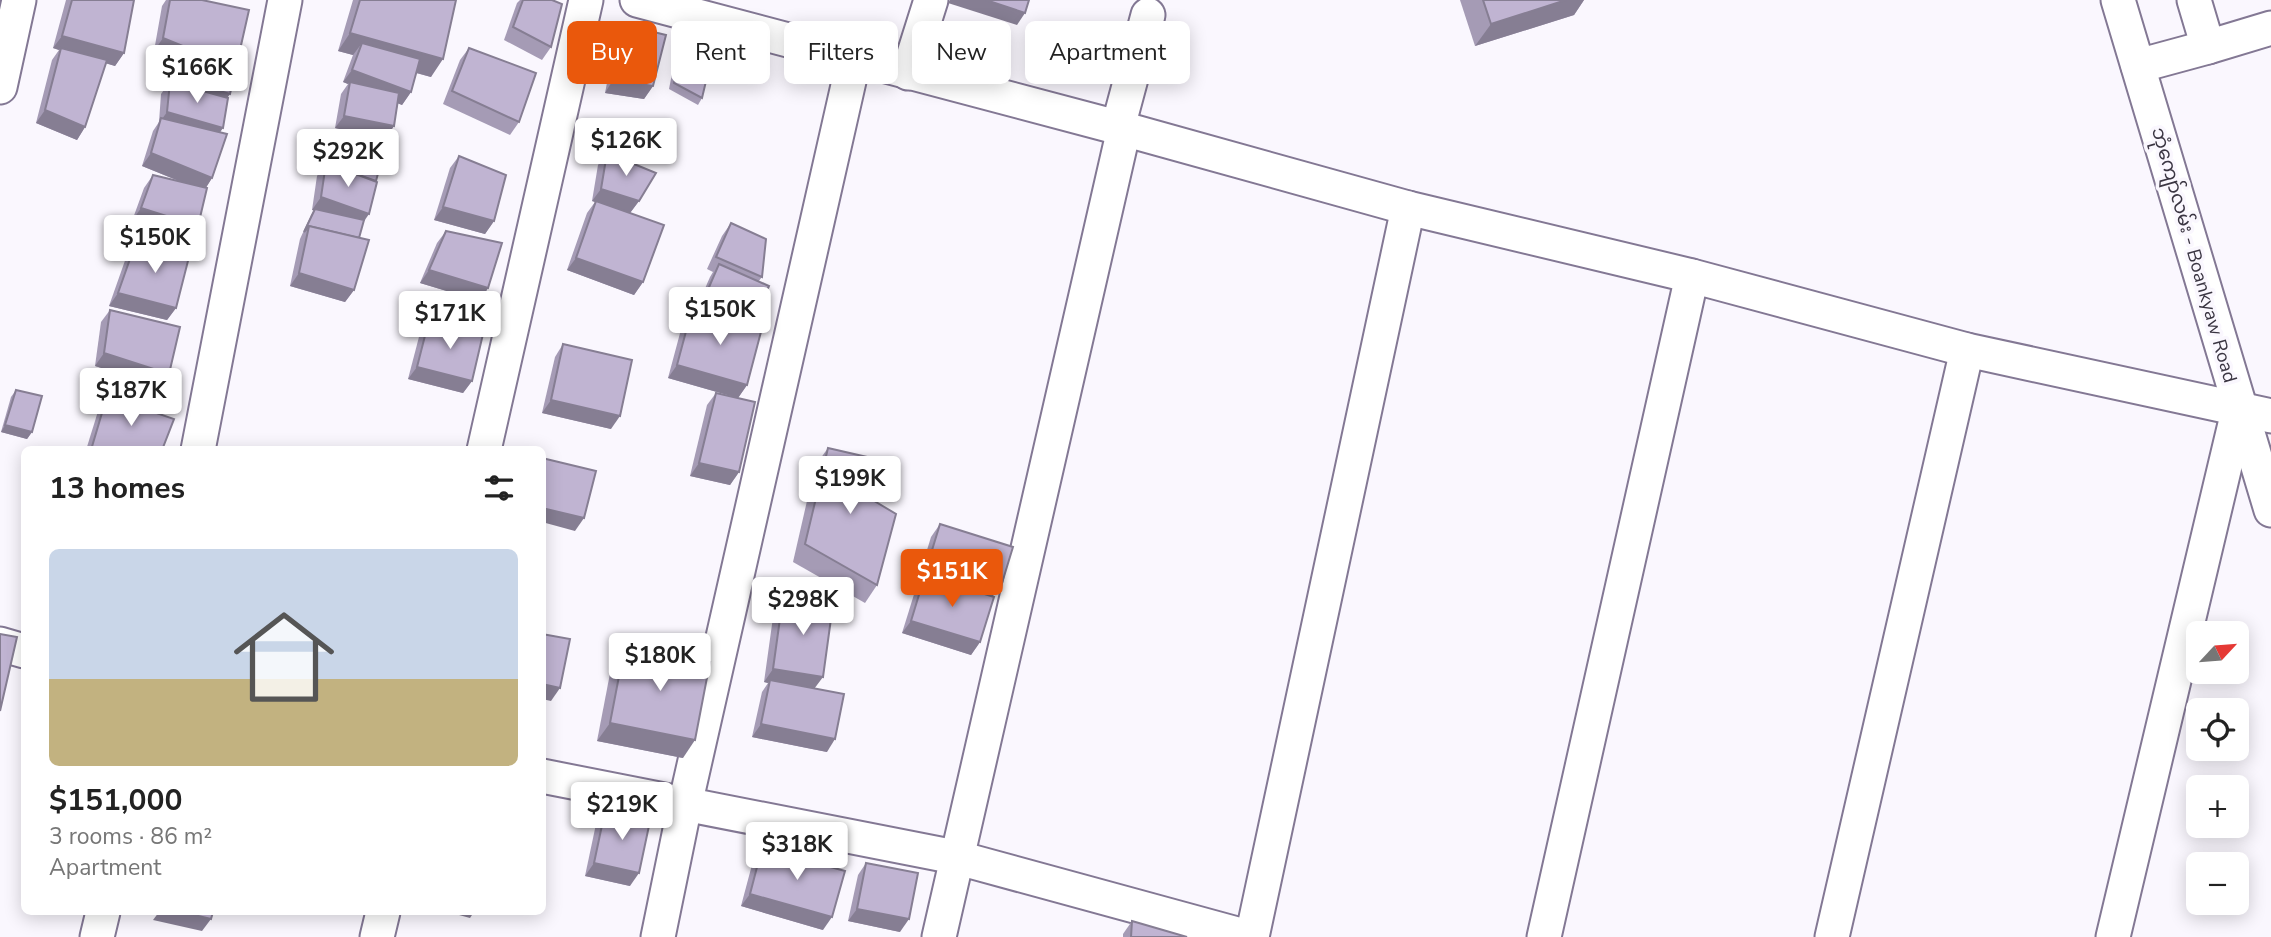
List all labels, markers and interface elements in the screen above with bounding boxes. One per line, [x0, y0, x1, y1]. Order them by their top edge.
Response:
chip: Buy [567, 21, 657, 84]
chip: Rent [671, 21, 770, 84]
chip: Filters [784, 21, 898, 84]
chip: New [912, 21, 1011, 84]
chip: Apartment [1025, 21, 1190, 84]
pin: $166K [148, 46, 246, 105]
text: $166K [162, 52, 232, 83]
pin: $126K [577, 118, 675, 178]
street label: ဘုံကျော်လမ်း - Boankyaw Road [2142, 124, 2245, 387]
text: $126K [591, 125, 661, 156]
pin: $292K [299, 130, 397, 189]
text: $292K [313, 136, 383, 167]
pin: $150K [106, 216, 204, 275]
text: $150K [120, 222, 190, 253]
pin: $150K [671, 288, 769, 347]
pin: $171K [401, 292, 499, 351]
text: $150K [685, 294, 755, 325]
text: $171K [415, 298, 485, 329]
pin: $187K [82, 368, 180, 428]
text: $187K [96, 375, 166, 406]
pin: $199K [801, 456, 899, 516]
text: $199K [815, 463, 885, 494]
text: 13 homes [49, 468, 185, 509]
icon: filters [480, 469, 518, 507]
pin: $151K [903, 550, 1001, 609]
text: $151K [917, 556, 987, 587]
pin: $298K [754, 578, 852, 637]
text: $298K [768, 584, 838, 615]
icon: home [221, 594, 347, 720]
north arrow [2186, 621, 2249, 684]
map controls [2186, 621, 2249, 915]
pin: $180K [611, 634, 709, 693]
text: $180K [625, 640, 695, 671]
button: locate [2186, 698, 2249, 761]
button: + [2186, 775, 2249, 838]
text: $151,000 [49, 780, 182, 821]
pin: $219K [573, 782, 671, 842]
text: $219K [587, 789, 657, 820]
text: 3 rooms · 86 m² [49, 821, 212, 852]
pin: $318K [748, 822, 846, 882]
text: $318K [762, 829, 832, 860]
text: Apartment [49, 852, 161, 883]
button: − [2186, 852, 2249, 915]

